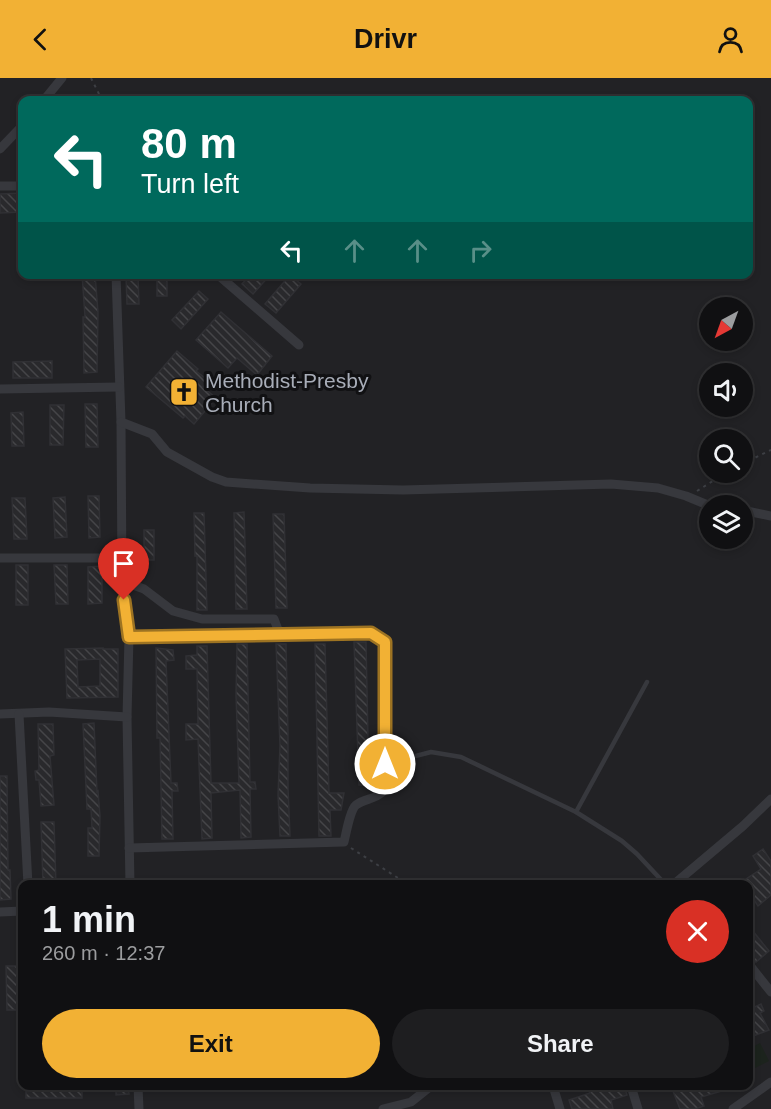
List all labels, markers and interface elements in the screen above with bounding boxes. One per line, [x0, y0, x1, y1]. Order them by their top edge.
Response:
icon: back [24, 23, 57, 56]
icon: person [714, 23, 747, 56]
text: Drivr [354, 24, 417, 54]
icon: left [42, 120, 120, 198]
text: 80 m [141, 120, 237, 167]
text: Turn left [141, 169, 239, 199]
icon: left [275, 234, 308, 267]
icon: ahead [338, 234, 371, 267]
icon: ahead [401, 234, 434, 267]
icon: right [464, 234, 497, 267]
north arrow [699, 297, 753, 351]
map controls [699, 297, 753, 549]
button: sound [699, 363, 753, 417]
place label: Methodist-Presby Church [205, 369, 369, 416]
church icon: Methodist-Presby Church [168, 376, 200, 408]
button: search [699, 429, 753, 483]
button: layers [699, 495, 753, 549]
pin [98, 538, 149, 600]
icon: arrive [107, 547, 140, 580]
position arrow [353, 732, 417, 796]
text: 1 min [42, 899, 136, 940]
button: close [666, 900, 729, 963]
text: 260 m · 12:37 [42, 942, 165, 964]
button: Exit [42, 1009, 380, 1078]
button: Share [392, 1009, 729, 1078]

